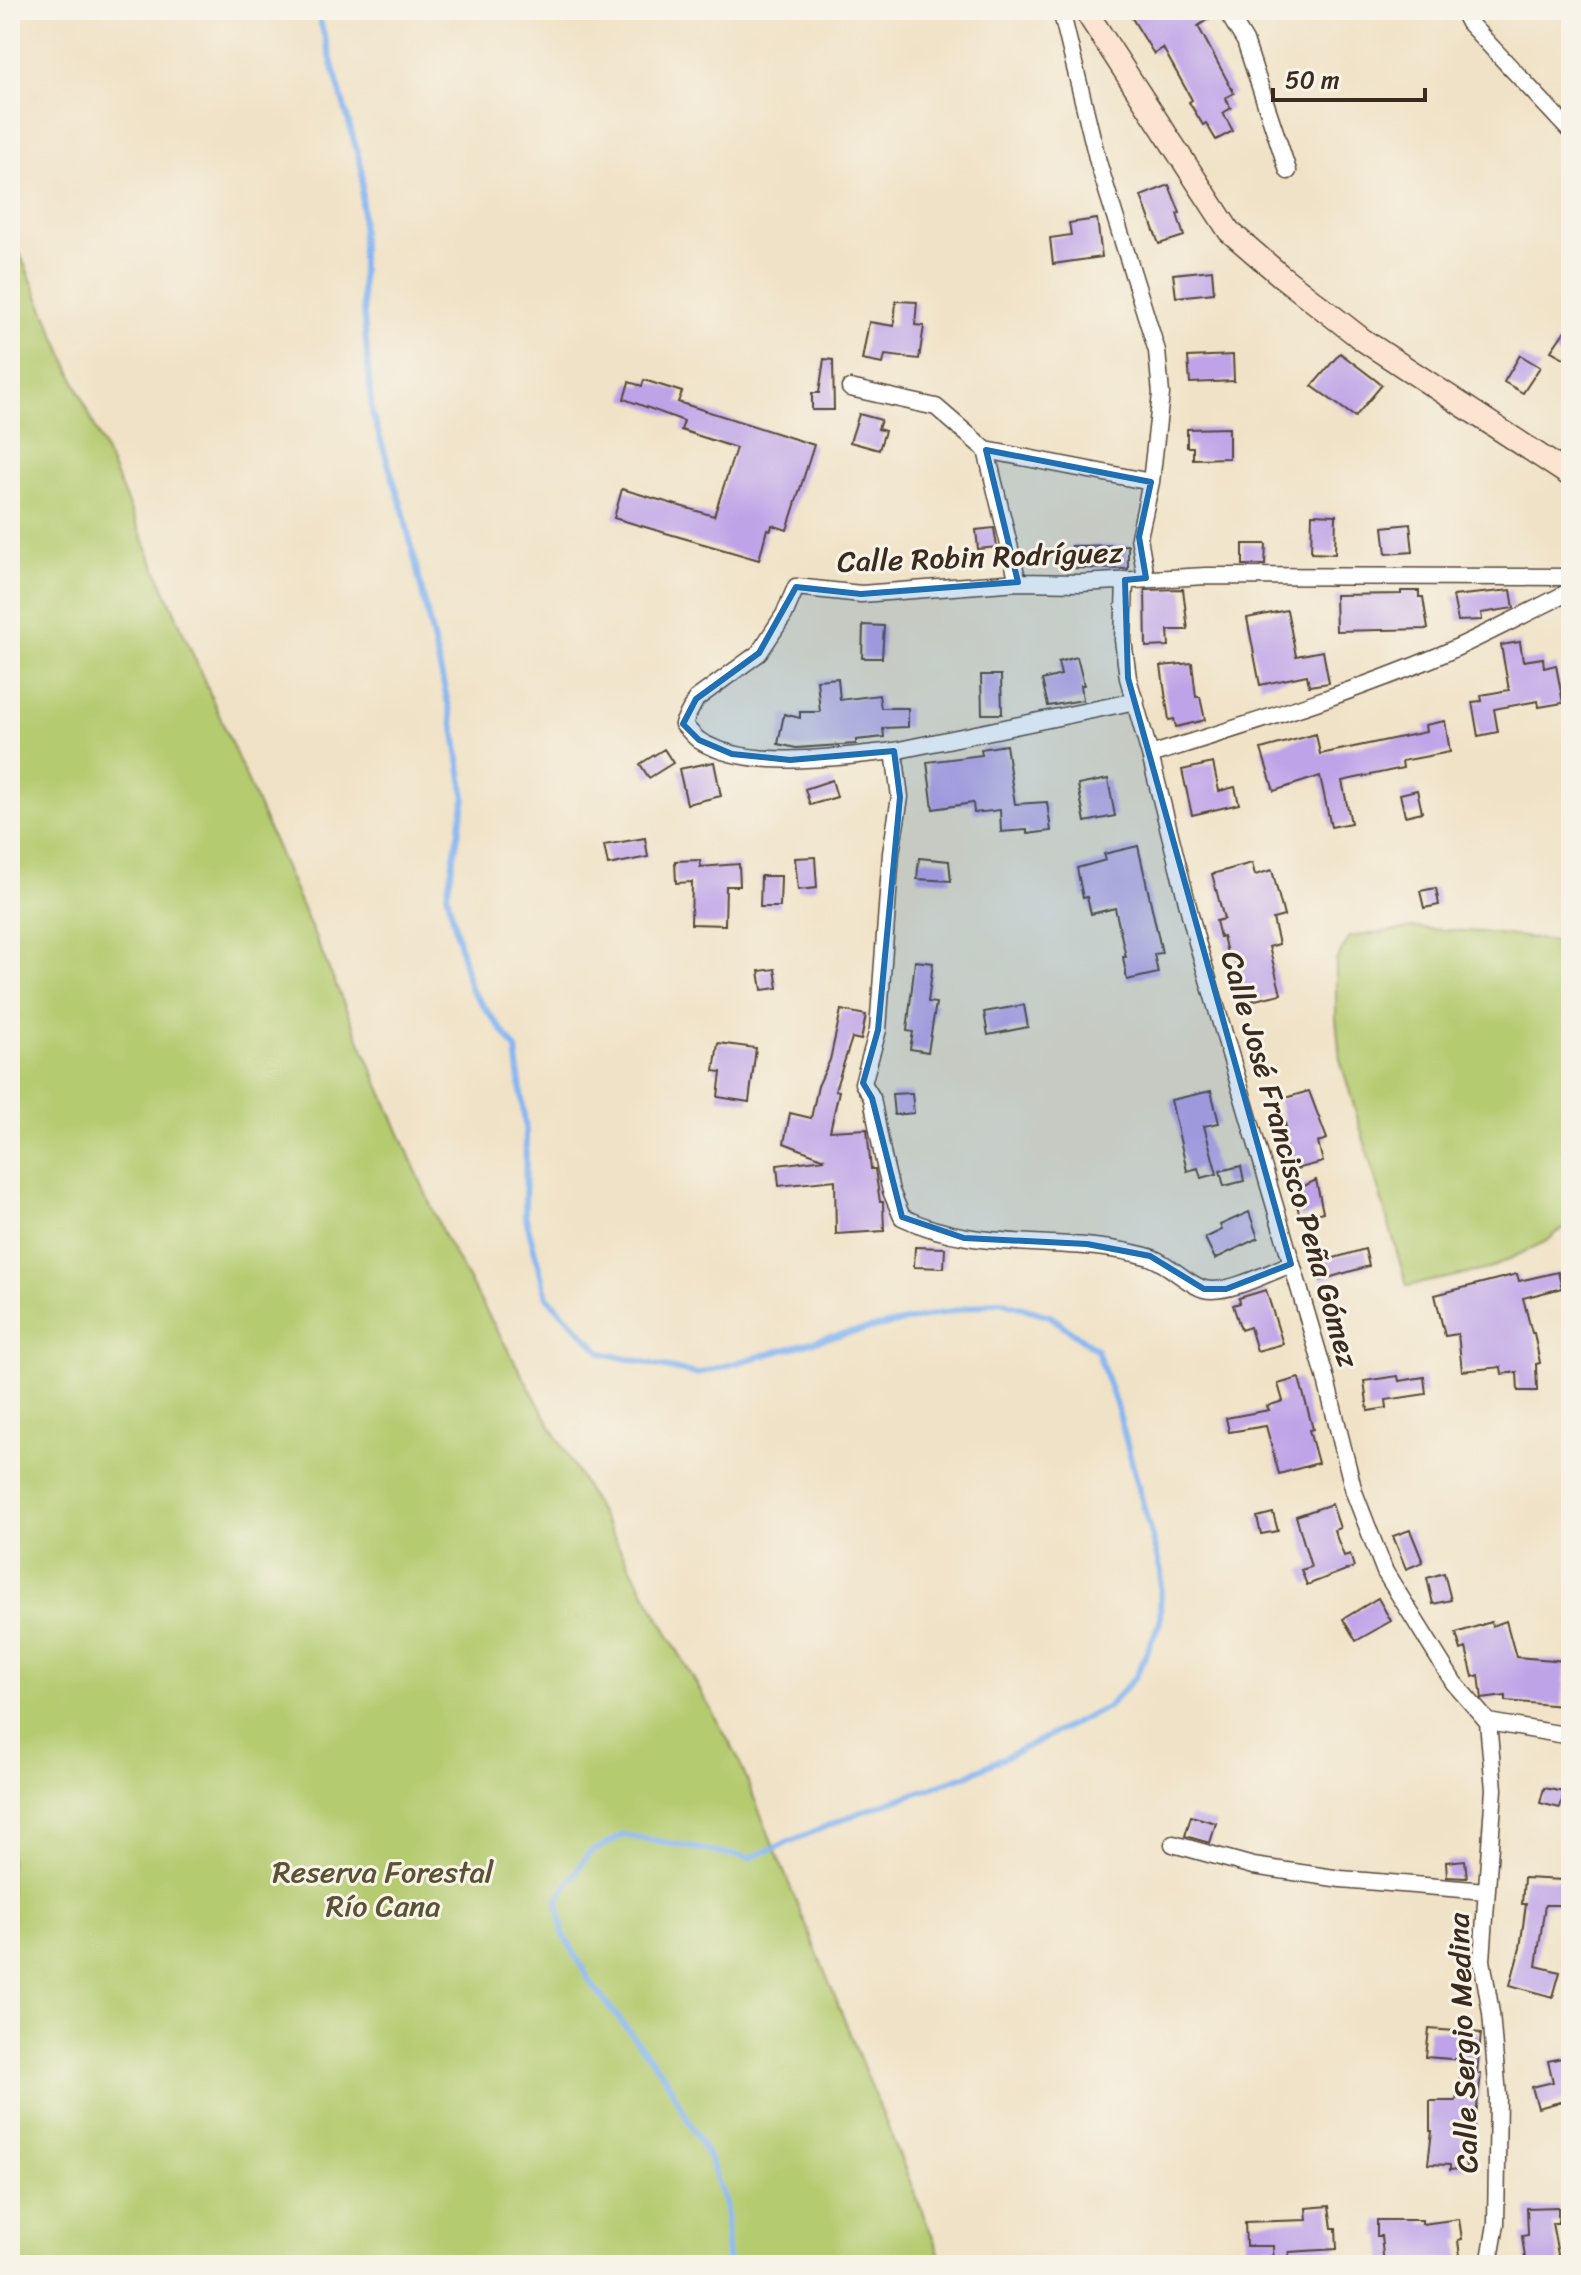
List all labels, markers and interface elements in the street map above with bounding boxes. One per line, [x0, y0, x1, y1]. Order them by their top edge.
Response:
scale bar [1273, 52, 1425, 102]
text: 50 m [1285, 59, 1340, 101]
street label: Calle Robin Rodríguez [836, 525, 1125, 589]
street label: Calle José Francisco Peña Gómez [1205, 944, 1376, 1375]
park label: Reserva Forestal Río Cana [273, 1845, 495, 1933]
street label: Calle Sergio Medina [1431, 1911, 1495, 2174]

